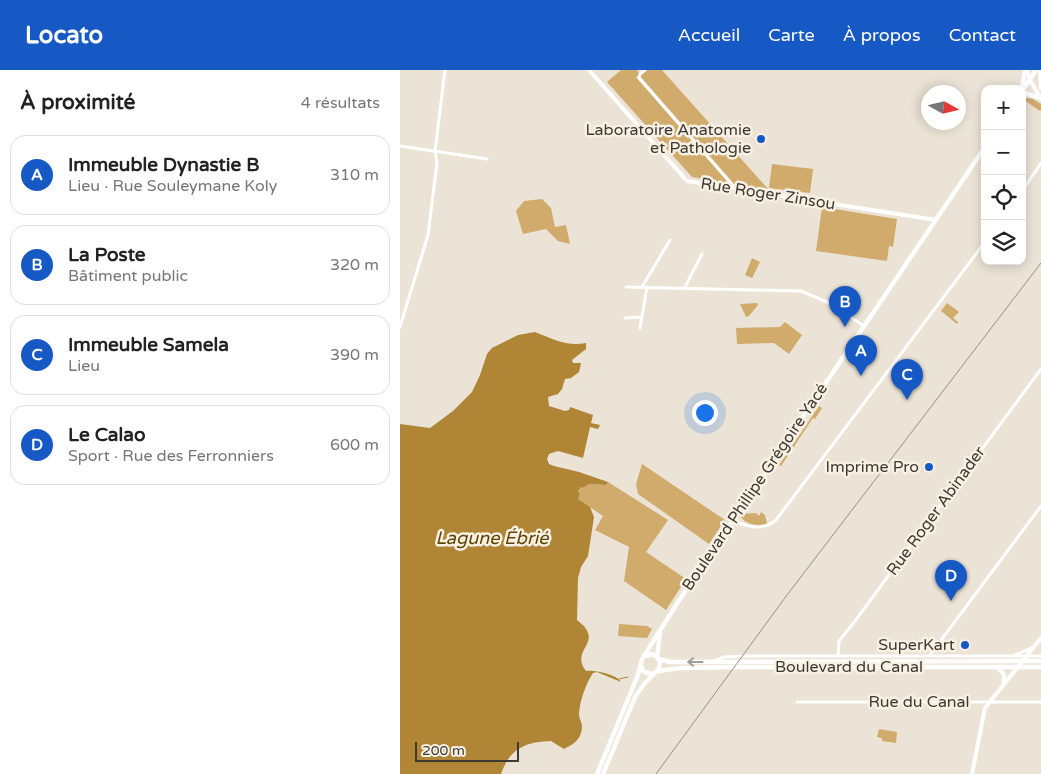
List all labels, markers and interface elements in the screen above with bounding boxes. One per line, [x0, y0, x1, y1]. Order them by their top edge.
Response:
text: Locato [25, 21, 103, 50]
text: Accueil [678, 24, 740, 46]
text: Carte [768, 24, 815, 46]
text: À propos [843, 24, 921, 46]
text: Contact [949, 24, 1016, 46]
north arrow [921, 85, 966, 130]
map controls [981, 85, 1026, 265]
button: + [981, 85, 1026, 130]
text: À proximité [20, 90, 135, 115]
text: 4 résultats [301, 93, 380, 113]
place label: Laboratoire Anatomie et Pathologie [585, 120, 751, 158]
button: − [981, 130, 1026, 175]
marker: Laboratoire Anatomie et Pathologie [755, 133, 767, 145]
text: Immeuble Dynastie B [68, 154, 259, 176]
text: A [31, 165, 43, 185]
text: 310 m [330, 165, 379, 185]
street label: Rue Roger Zinsou [699, 173, 837, 215]
button: locate [981, 175, 1026, 220]
text: Lieu · Rue Souleymane Koly [68, 176, 277, 196]
button: layers [981, 220, 1026, 265]
text: La Poste [68, 244, 146, 266]
text: B [31, 255, 43, 275]
text: 320 m [330, 255, 379, 275]
text: Bâtiment public [68, 266, 188, 286]
pin: B [829, 286, 861, 327]
text: Immeuble Samela [68, 334, 229, 356]
pin: A [845, 335, 877, 376]
text: C [31, 345, 43, 365]
text: 390 m [330, 345, 379, 365]
text: Lieu [68, 356, 100, 376]
pin: C [891, 359, 923, 400]
street label: Boulevard Phillipe Grégoire Yacé [678, 379, 832, 595]
your location [692, 400, 718, 426]
text: Le Calao [68, 424, 145, 446]
text: D [31, 435, 43, 455]
text: 600 m [330, 435, 379, 455]
street label: Rue Roger Abinader [882, 442, 990, 580]
text: Sport · Rue des Ferronniers [68, 446, 274, 466]
place label: Imprime Pro [826, 457, 919, 477]
marker: Imprime Pro [923, 461, 935, 473]
water label: Lagune Ébrié [435, 527, 549, 549]
pin: D [935, 560, 967, 601]
place label: SuperKart [878, 635, 955, 655]
marker: SuperKart [959, 639, 971, 651]
one-way arrow [688, 657, 704, 666]
street label: Boulevard du Canal [775, 657, 923, 677]
street label: Rue du Canal [868, 692, 970, 712]
scale bar [415, 739, 519, 762]
text: 200 m [422, 742, 465, 759]

